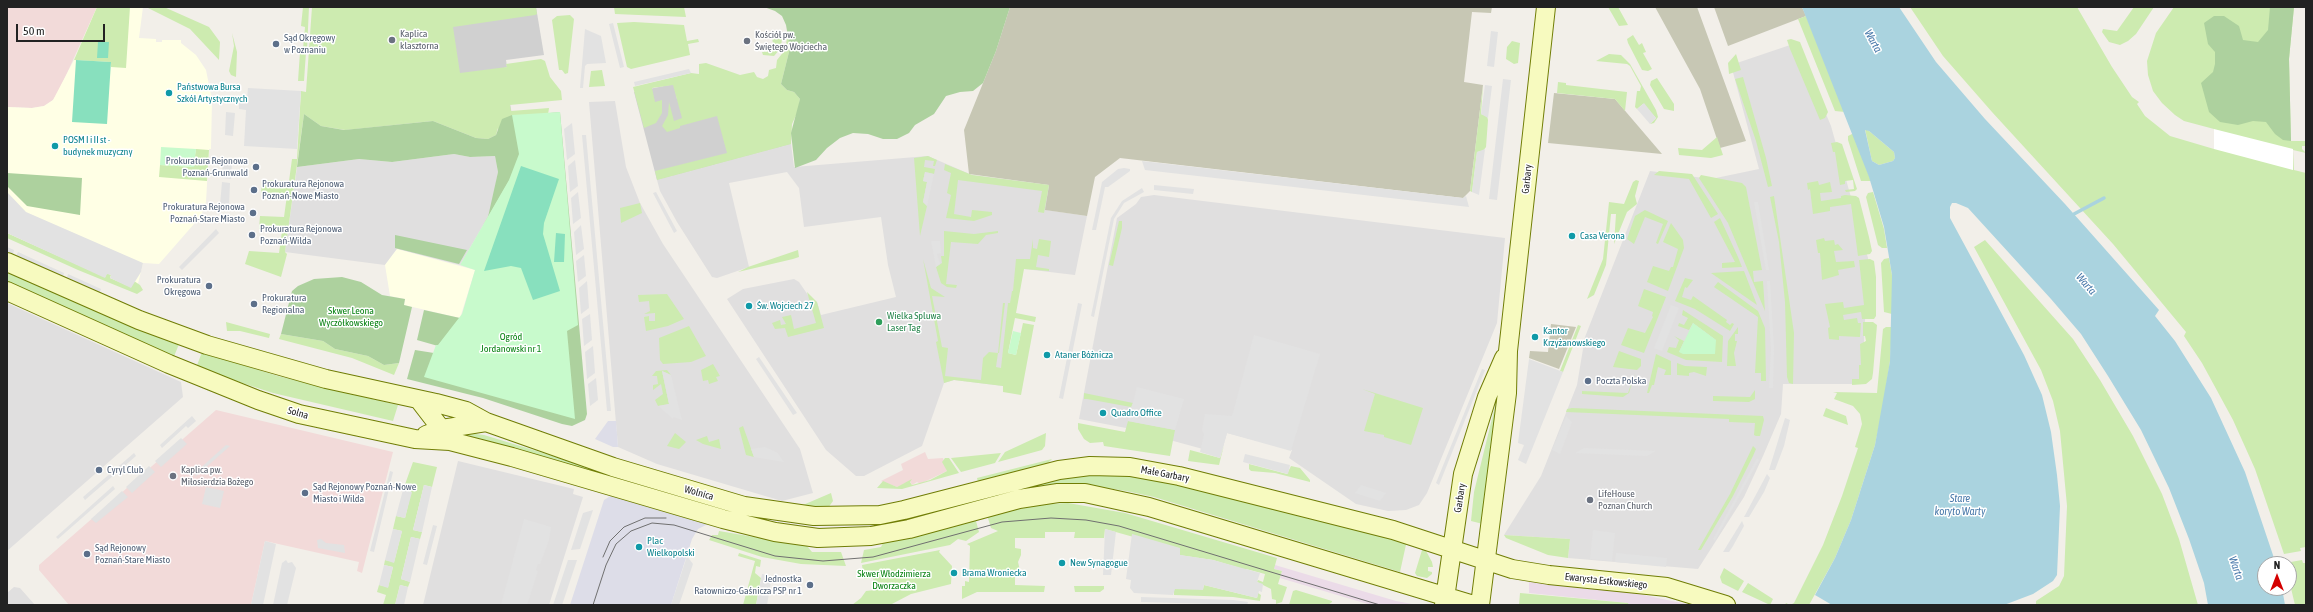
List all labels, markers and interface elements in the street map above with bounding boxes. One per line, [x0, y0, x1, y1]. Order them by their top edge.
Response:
scale bar [18, 16, 107, 42]
text: 50 m [23, 24, 45, 38]
water label: Warta [1861, 27, 1885, 55]
place label: Kaplica klasztorna [400, 28, 439, 52]
place label: Kościół pw. Świętego Wojciecha [755, 29, 827, 52]
place label: Sąd Okręgowy w Poznaniu [284, 32, 335, 56]
marker: Kaplica klasztorna [387, 35, 397, 45]
marker: Kościół pw. Świętego Wojciecha [742, 36, 752, 46]
marker: Sąd Okręgowy w Poznaniu [271, 39, 281, 49]
place label: Państwowa Bursa Szkół Artystycznych [177, 81, 248, 104]
marker: Państwowa Bursa Szkół Artystycznych [164, 88, 174, 98]
place label: POSM I i II st - budynek muzyczny [63, 134, 133, 158]
marker: POSM I i II st - budynek muzyczny [50, 141, 60, 151]
place label: Prokuratura Rejonowa Poznań-Grunwald [166, 155, 248, 178]
marker: Prokuratura Rejonowa Poznań-Grunwald [251, 162, 261, 172]
street label: Garbary [1519, 164, 1535, 194]
place label: Prokuratura Rejonowa Poznań-Nowe Miasto [262, 178, 344, 202]
marker: Prokuratura Rejonowa Poznań-Nowe Miasto [249, 185, 259, 195]
place label: Prokuratura Rejonowa Poznań-Stare Miasto [163, 201, 245, 224]
marker: Prokuratura Rejonowa Poznań-Stare Miasto [248, 208, 258, 218]
place label: Prokuratura Rejonowa Poznań-Wilda [260, 223, 342, 246]
marker: Prokuratura Rejonowa Poznań-Wilda [247, 230, 257, 240]
place label: Casa Verona [1580, 230, 1625, 242]
marker: Casa Verona [1567, 231, 1577, 241]
water label: Warta [2073, 271, 2099, 297]
place label: Prokuratura Okręgowa [157, 274, 201, 298]
marker: Prokuratura Okręgowa [204, 281, 214, 291]
place label: Prokuratura Regionalna [262, 292, 306, 316]
marker: Prokuratura Regionalna [249, 299, 259, 309]
place label: Św. Wojciech 27 [757, 300, 814, 312]
marker: Św. Wojciech 27 [744, 301, 754, 311]
park label: Skwer Leona Wyczółkowskiego [319, 305, 383, 328]
place label: Wielka Spluwa Laser Tag [887, 310, 941, 334]
marker: Wielka Spluwa Laser Tag [874, 317, 884, 327]
place label: Kantor Krzyżanowskiego [1543, 325, 1606, 348]
park label: Ogród Jordanowski nr 1 [481, 331, 541, 354]
marker: Kantor Krzyżanowskiego [1530, 332, 1540, 342]
place label: Ataner Bóżnicza [1055, 349, 1113, 361]
marker: Ataner Bóżnicza [1042, 350, 1052, 360]
place label: Poczta Polska [1596, 375, 1646, 387]
marker: Poczta Polska [1583, 376, 1593, 386]
street label: Solna [286, 404, 310, 422]
place label: Quadro Office [1111, 407, 1162, 419]
marker: Quadro Office [1098, 408, 1108, 418]
street label: Małe Garbary [1140, 463, 1190, 485]
place label: Cyryl Club [107, 464, 143, 476]
place label: Kaplica pw. Miłosierdzia Bożego [181, 464, 253, 488]
marker: Cyryl Club [94, 465, 104, 475]
marker: Kaplica pw. Miłosierdzia Bożego [168, 471, 178, 481]
place label: Sąd Rejonowy Poznań-Nowe Miasto i Wilda [313, 481, 416, 504]
street label: Wolnica [683, 483, 715, 503]
street label: Garbary [1452, 483, 1468, 513]
marker: Sąd Rejonowy Poznań-Nowe Miasto i Wilda [300, 488, 310, 498]
place label: LifeHouse Poznan Church [1598, 488, 1652, 512]
water label: Stare koryto Warty [1935, 492, 1985, 518]
marker: LifeHouse Poznan Church [1585, 495, 1595, 505]
place label: Plac Wielkopolski [647, 535, 695, 558]
place label: Sąd Rejonowy Poznań-Stare Miasto [95, 542, 170, 566]
marker: Plac Wielkopolski [634, 542, 644, 552]
marker: Sąd Rejonowy Poznań-Stare Miasto [82, 549, 92, 559]
water label: Warta [2226, 554, 2246, 582]
north arrow [2257, 556, 2297, 596]
place label: New Synagogue [1070, 557, 1128, 569]
marker: New Synagogue [1057, 558, 1067, 568]
text: N [2274, 559, 2280, 571]
place label: Brama Wroniecka [962, 567, 1027, 579]
park label: Skwer Włodzimierza Dworzaczka [857, 568, 931, 592]
marker: Brama Wroniecka [949, 568, 959, 578]
street label: Ewarysta Estkowskiego [1564, 571, 1648, 591]
place label: Jednostka Ratowniczo-Gaśnicza PSP nr 1 [694, 573, 802, 596]
marker: Jednostka Ratowniczo-Gaśnicza PSP nr 1 [805, 580, 815, 590]

